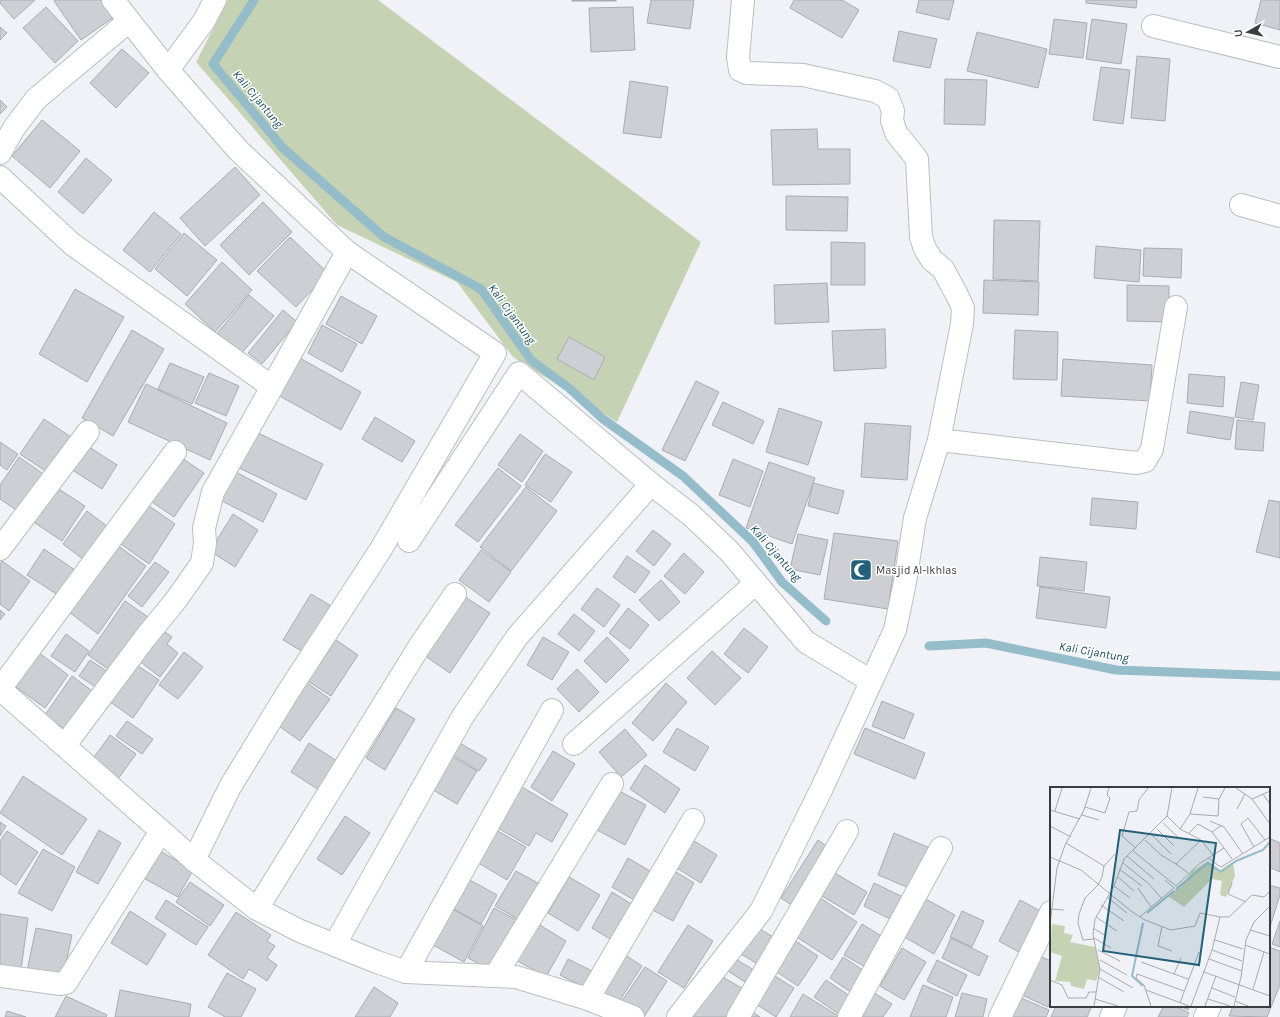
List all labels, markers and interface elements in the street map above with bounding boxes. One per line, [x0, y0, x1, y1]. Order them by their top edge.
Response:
north arrow [1228, 12, 1268, 52]
text: U [1232, 29, 1246, 38]
water label: Kali Cijantung [230, 68, 287, 131]
water label: Kali Cijantung [486, 281, 539, 347]
water label: Kali Cijantung [748, 522, 805, 585]
mosque icon: Masjid Al-Ikhlas [848, 557, 874, 583]
place label: Masjid Al-Ikhlas [876, 564, 957, 577]
water label: Kali Cijantung [1058, 639, 1131, 665]
inset map [1050, 787, 1270, 1007]

